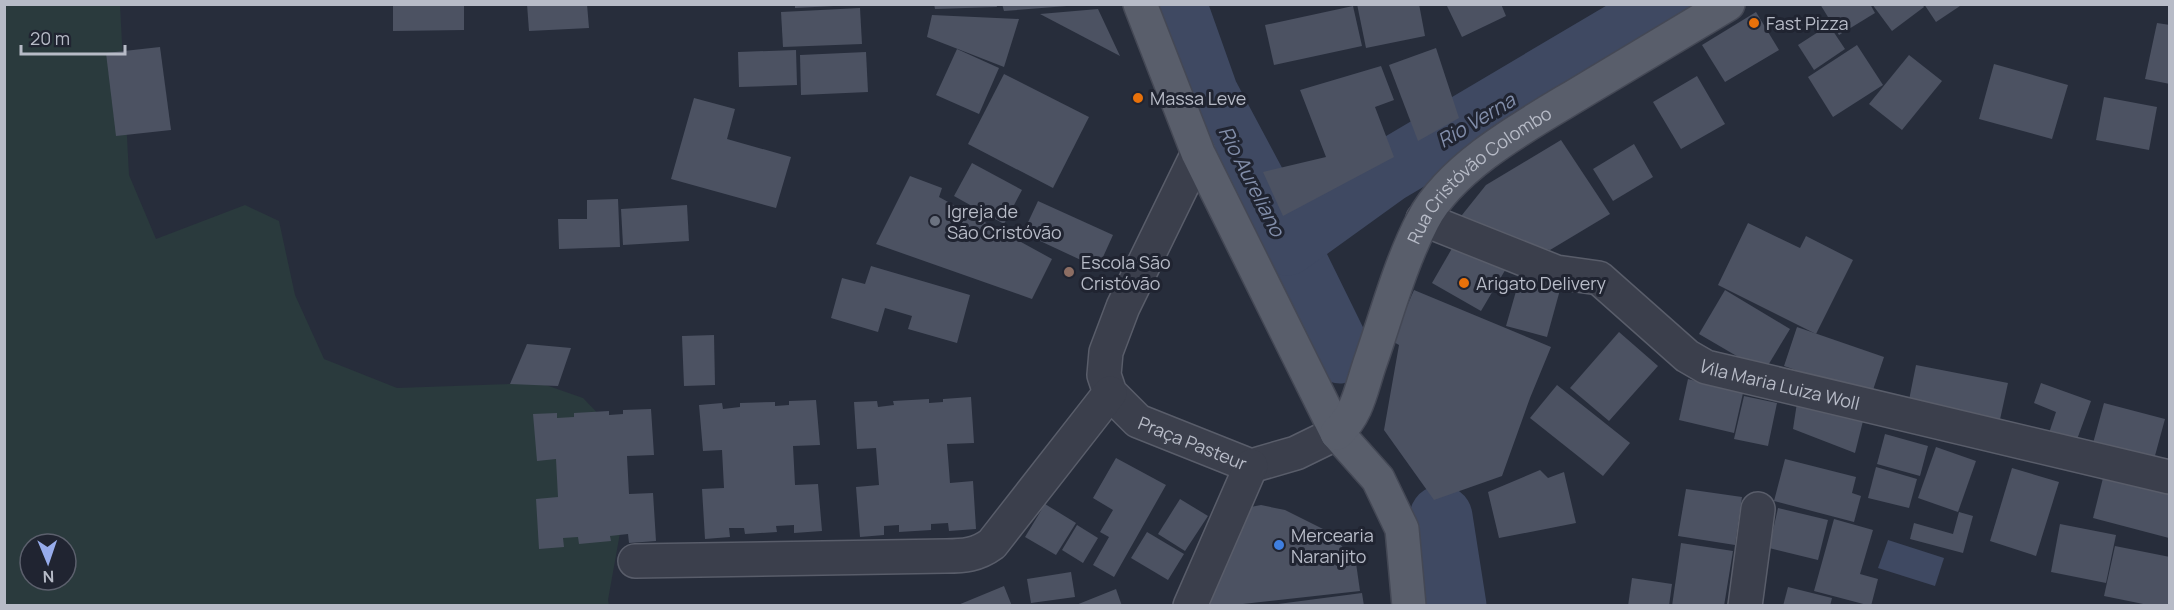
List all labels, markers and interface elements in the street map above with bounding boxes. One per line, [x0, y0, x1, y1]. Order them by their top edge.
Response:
place label: Fast Pizza [1766, 11, 1849, 35]
marker: Fast Pizza [1747, 16, 1761, 30]
scale bar [21, 18, 124, 56]
text: 20 m [30, 26, 70, 50]
place label: Massa Leve [1150, 86, 1246, 110]
water label: Rio Verna [1432, 86, 1521, 154]
marker: Massa Leve [1131, 91, 1145, 105]
street label: Rua Cristóvão Colombo [1401, 101, 1556, 247]
water label: Rio Aureliano [1213, 121, 1292, 242]
place label: Igreja de São Cristóvão [947, 199, 1062, 244]
marker: Igreja de São Cristóvão [928, 214, 942, 228]
place label: Escola São Cristóvão [1081, 250, 1171, 295]
marker: Escola São Cristóvão [1062, 265, 1076, 279]
place label: Arigato Delivery [1476, 271, 1607, 295]
marker: Arigato Delivery [1457, 276, 1471, 290]
street label: Vila Maria Luiza Woll [1695, 354, 1862, 415]
street label: Praça Pasteur [1135, 410, 1251, 475]
place label: Mercearia Naranjito [1291, 523, 1374, 568]
north arrow [18, 532, 78, 592]
marker: Mercearia Naranjito [1272, 538, 1286, 552]
text: N [42, 566, 55, 588]

